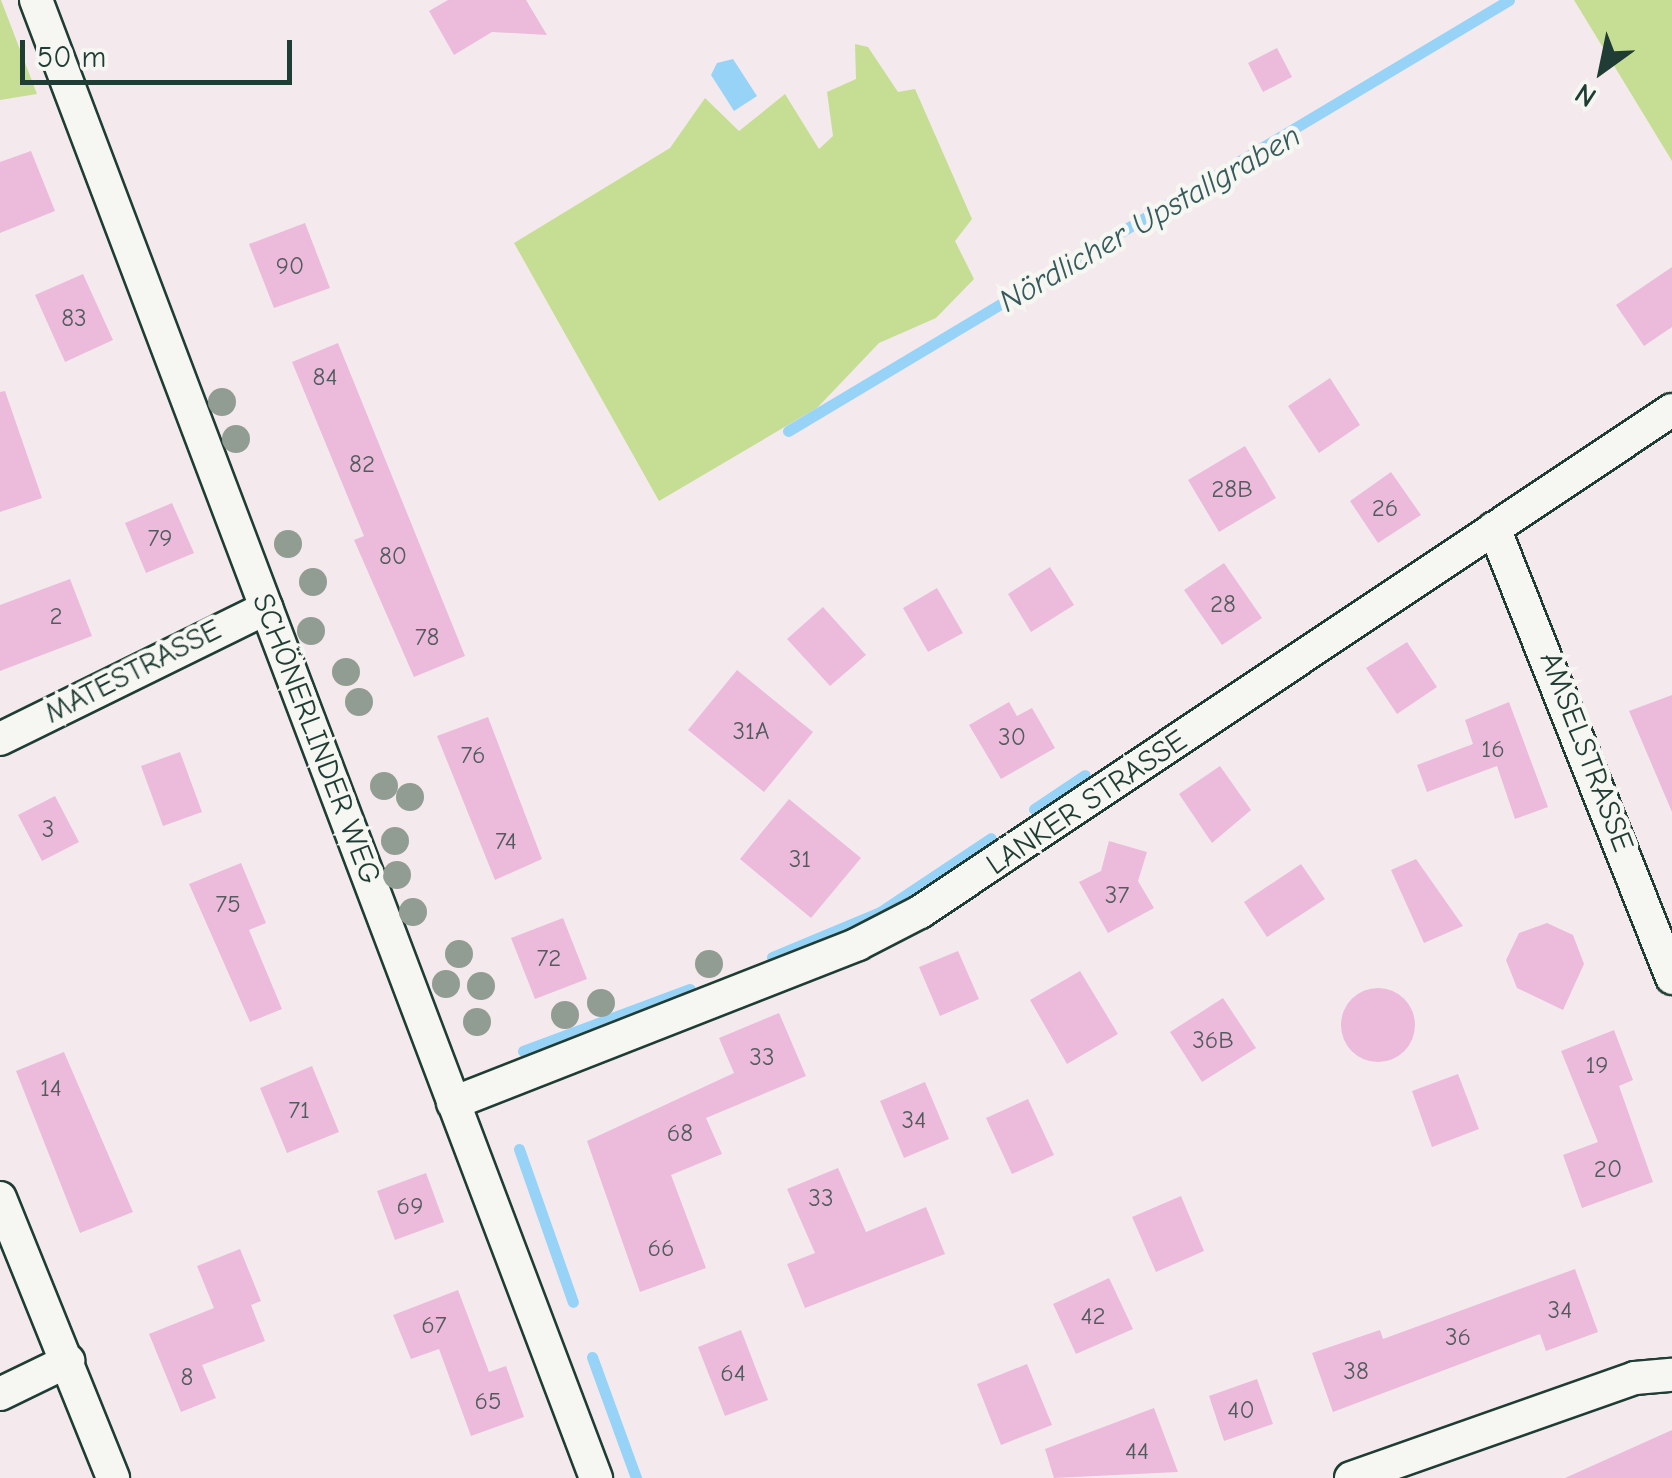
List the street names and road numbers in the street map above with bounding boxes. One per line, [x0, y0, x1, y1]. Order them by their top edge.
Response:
street label: SCHÖNERLINDER WEG [244, 589, 388, 889]
street label: MATESTRASSE [39, 612, 227, 732]
street label: AMSELSTRASSE [1531, 647, 1641, 857]
street label: LANKER STRASSE [980, 723, 1194, 883]

